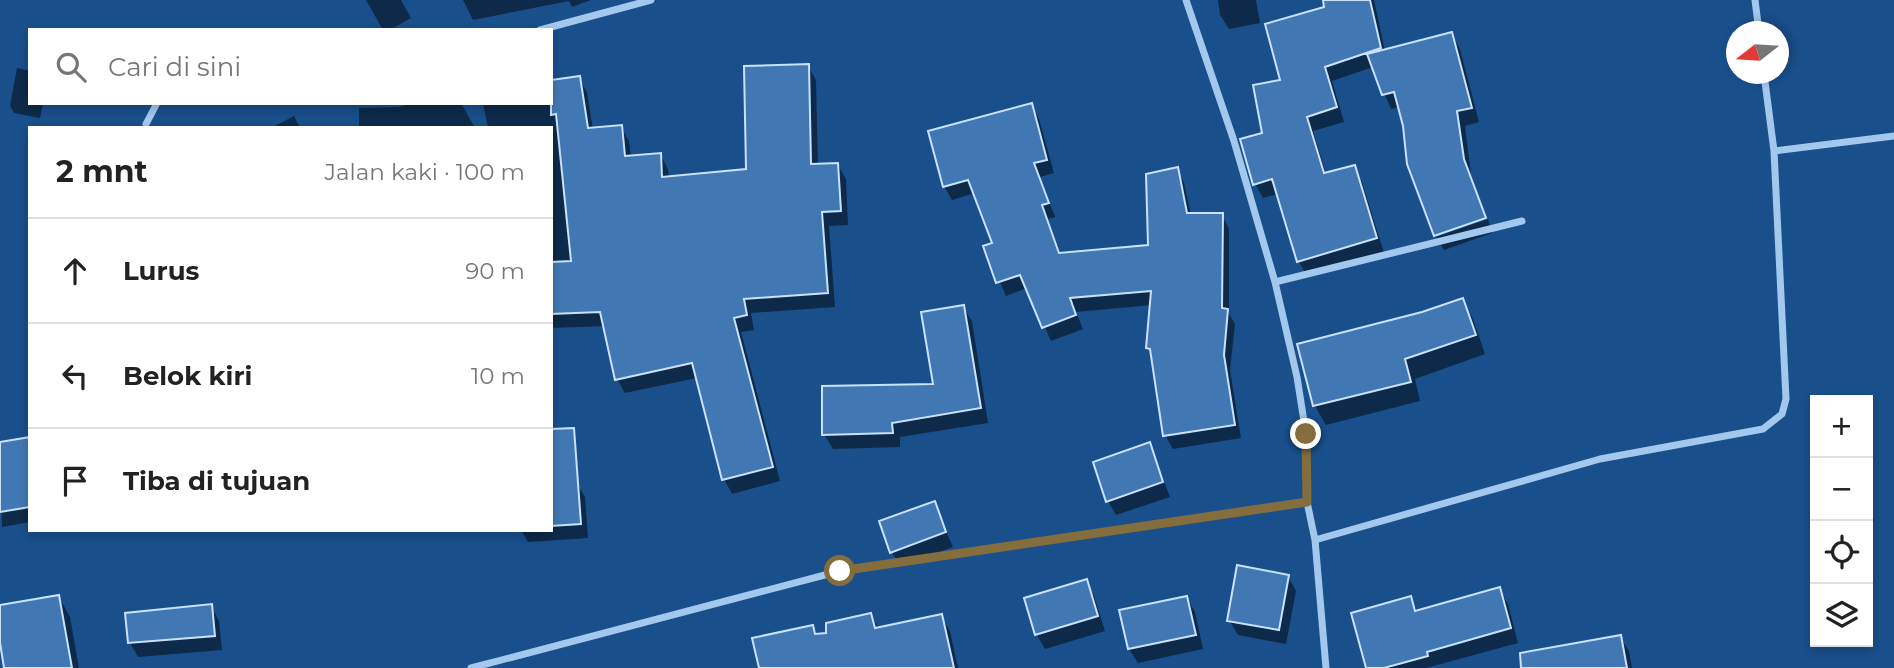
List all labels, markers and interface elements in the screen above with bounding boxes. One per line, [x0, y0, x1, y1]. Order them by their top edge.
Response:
north arrow [1726, 21, 1789, 84]
search box [28, 28, 553, 105]
icon: search [52, 48, 90, 86]
text: Cari di sini [108, 51, 241, 83]
text: 2 mnt [56, 153, 147, 190]
text: Jalan kaki · 100 m [325, 158, 525, 186]
icon: ahead [56, 252, 94, 290]
text: Lurus [123, 255, 199, 287]
text: 90 m [465, 257, 525, 285]
icon: left [56, 357, 94, 395]
text: Belok kiri [123, 360, 252, 392]
text: 10 m [471, 362, 525, 390]
map controls [1810, 395, 1873, 647]
button: + [1810, 395, 1873, 458]
route end [1290, 418, 1321, 449]
button: − [1810, 458, 1873, 521]
icon: arrive [56, 462, 94, 500]
text: Tiba di tujuan [123, 465, 310, 497]
button: locate [1810, 521, 1873, 584]
route start [824, 555, 855, 586]
button: layers [1810, 584, 1873, 647]

